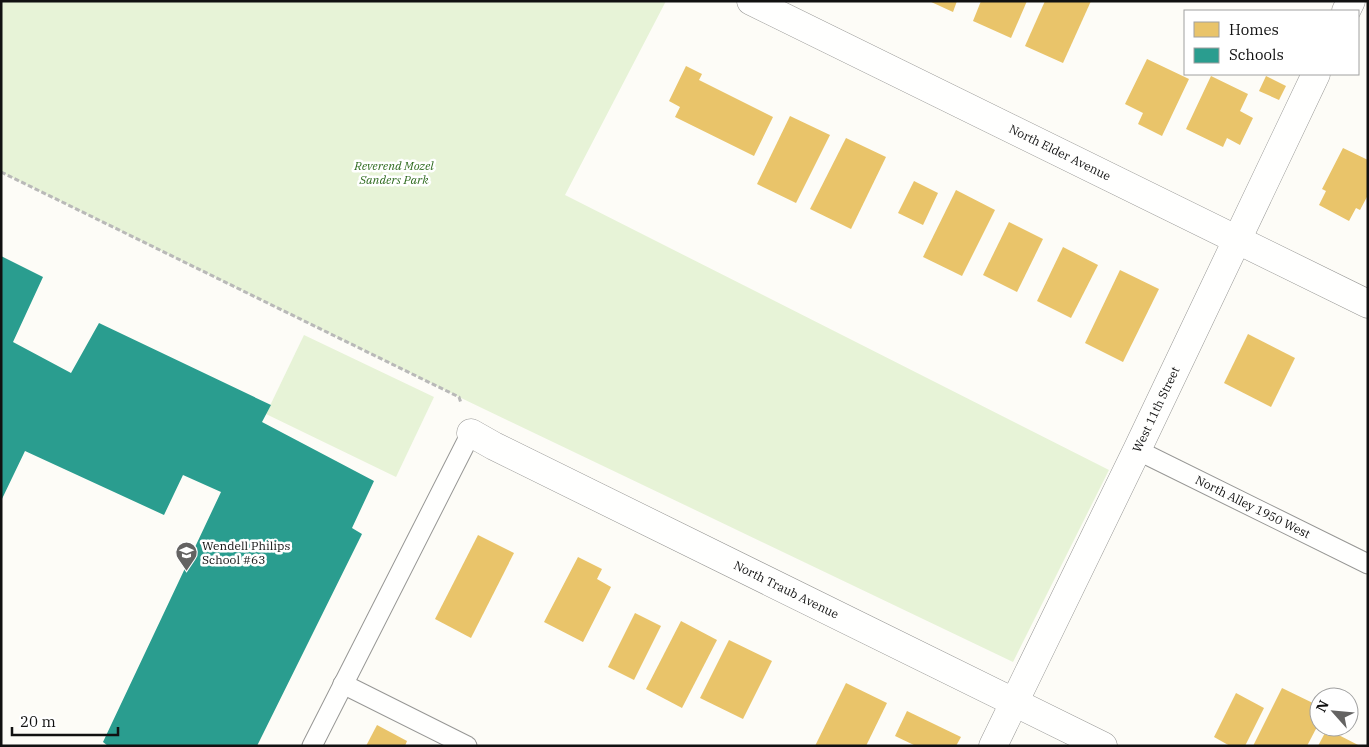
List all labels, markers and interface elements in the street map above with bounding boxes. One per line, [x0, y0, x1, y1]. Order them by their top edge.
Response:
legend [1184, 10, 1359, 75]
text: Homes [1229, 20, 1279, 39]
text: Schools [1229, 45, 1284, 64]
street label: North Elder Avenue [1007, 121, 1113, 183]
park label: Reverend Mozel Sanders Park [353, 158, 434, 187]
street label: West 11th Street [1129, 364, 1183, 455]
street label: North Alley 1950 West [1193, 472, 1313, 541]
place label: Wendell Philips School #63 [202, 538, 290, 567]
school or university icon: Wendell Philips School #63 [174, 541, 198, 572]
street label: North Traub Avenue [731, 557, 841, 622]
north arrow [1309, 687, 1359, 737]
text: N [1312, 697, 1333, 715]
scale bar [12, 704, 119, 736]
text: 20 m [20, 712, 56, 731]

